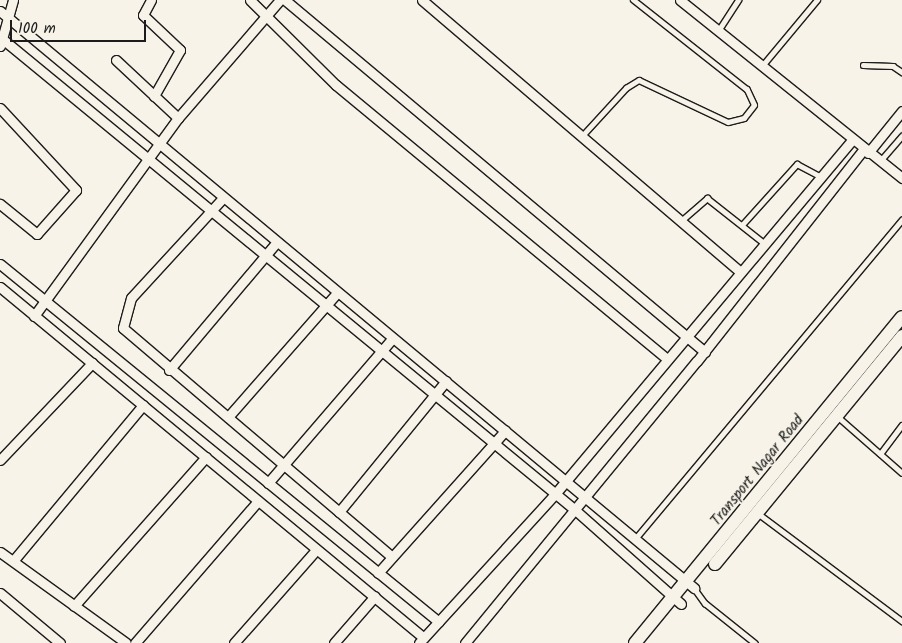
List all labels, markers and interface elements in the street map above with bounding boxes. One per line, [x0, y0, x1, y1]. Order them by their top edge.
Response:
scale bar [12, 10, 149, 42]
text: 100 m [18, 17, 56, 41]
street label: Transport Nagar Road [708, 412, 808, 530]

